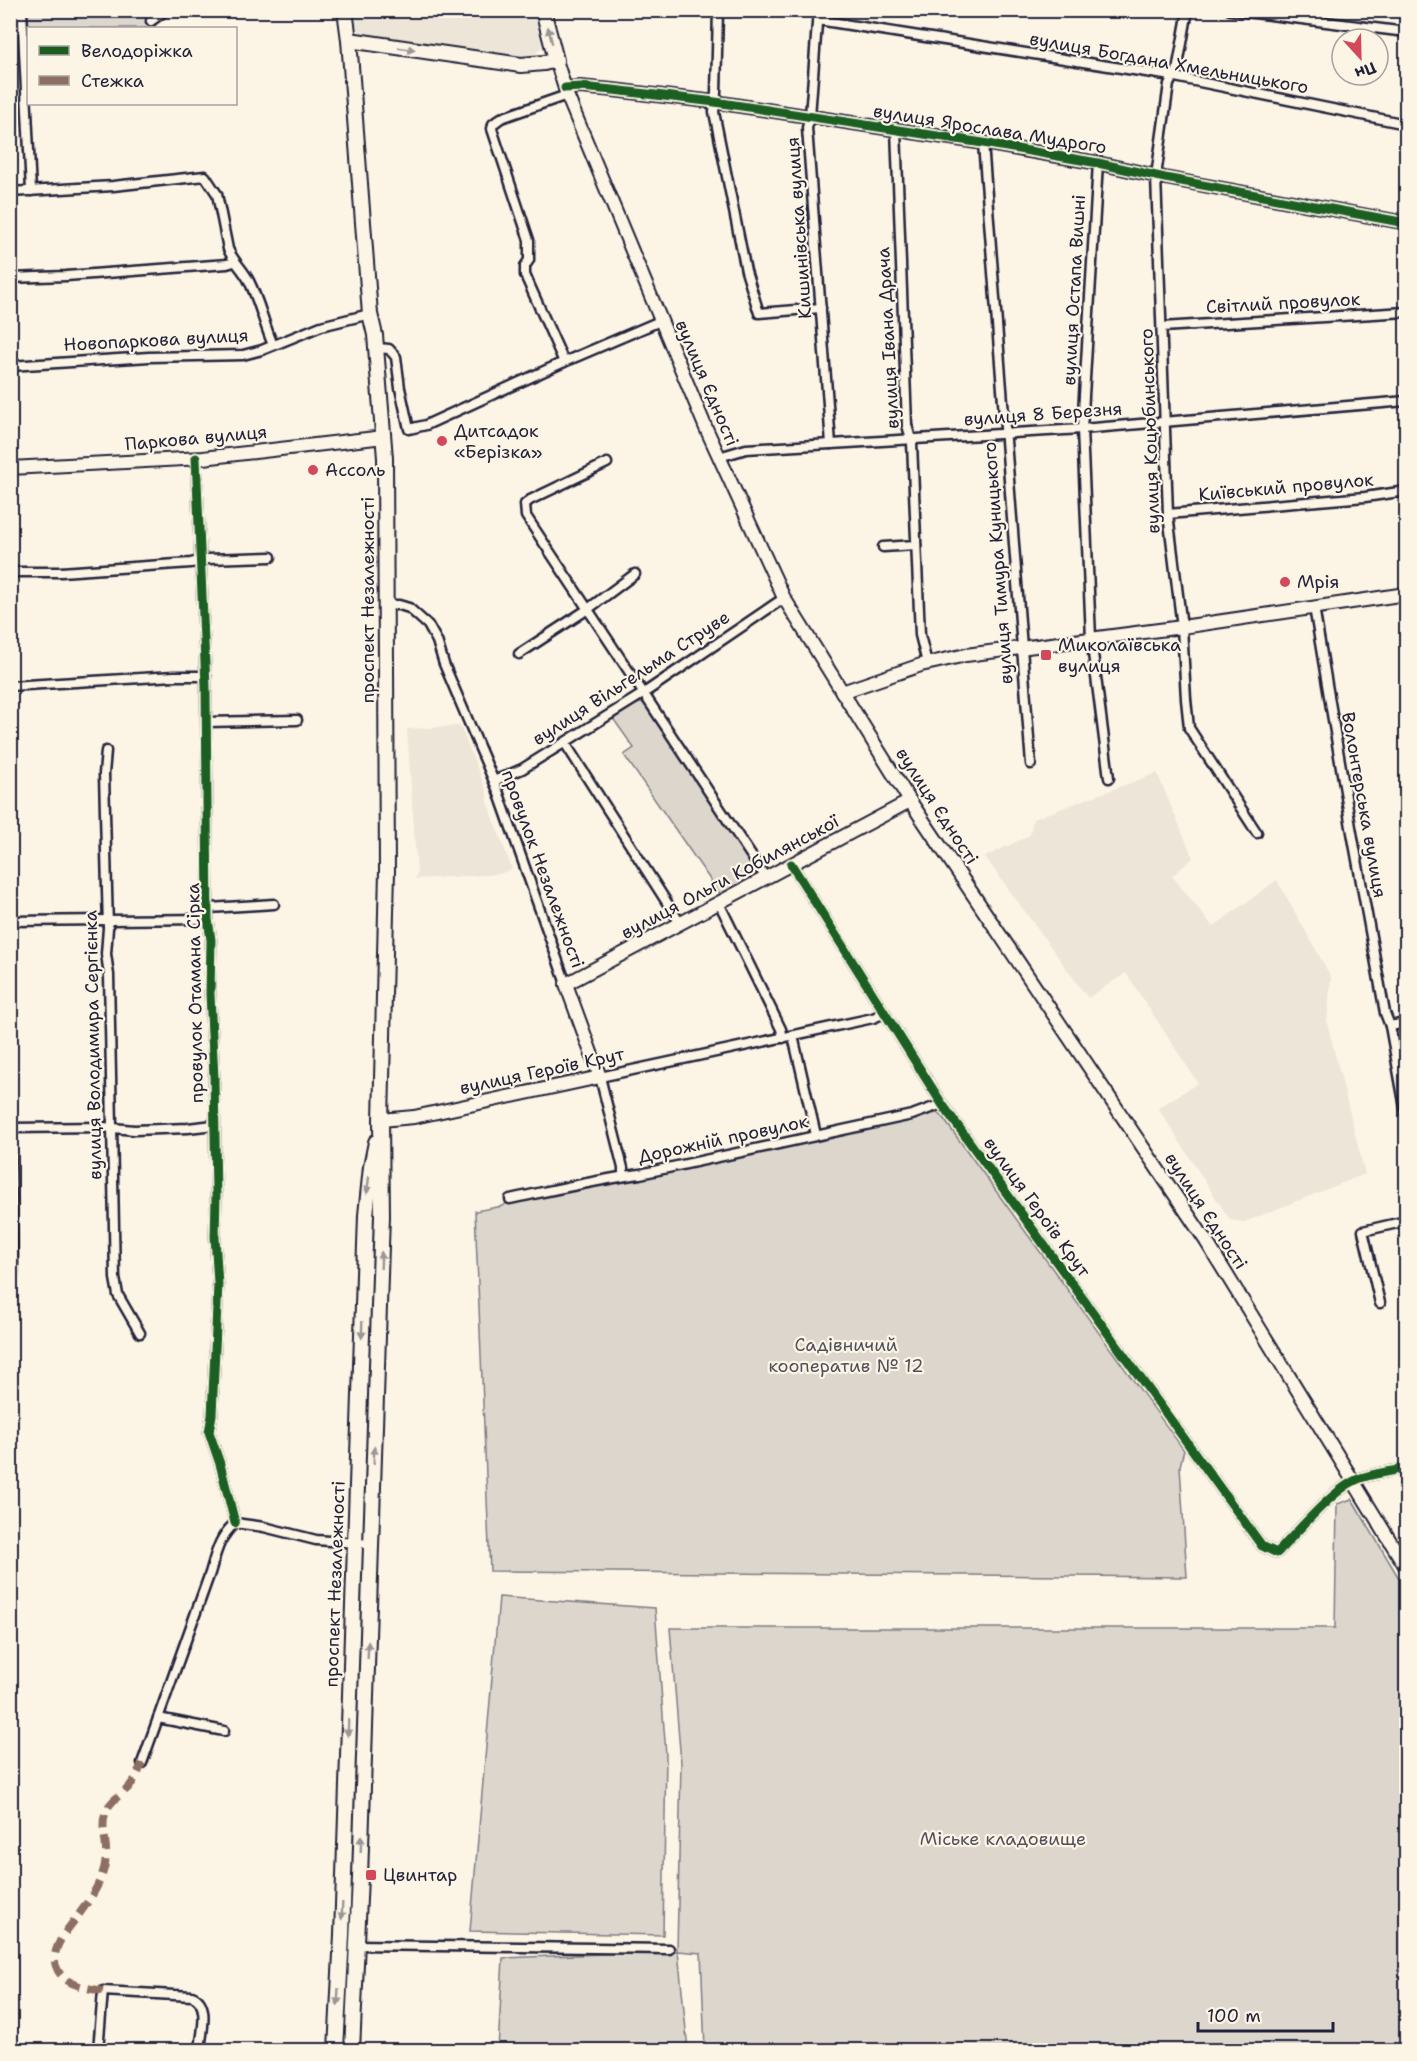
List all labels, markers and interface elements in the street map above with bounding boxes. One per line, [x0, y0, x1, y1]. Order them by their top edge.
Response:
one-way arrow [544, 26, 554, 44]
legend [27, 27, 237, 105]
street label: вулиця Богдана Хмельницького [1028, 27, 1310, 99]
north arrow [1330, 27, 1390, 87]
text: Велодоріжка [81, 39, 193, 63]
one-way arrow [398, 44, 417, 53]
text: Пн [1352, 57, 1379, 84]
text: Стежка [81, 69, 144, 93]
street label: вулиця Ярослава Мудрого [872, 99, 1108, 159]
street label: Кишинівська вулиця [781, 136, 817, 320]
street label: вулиця Остапа Вишні [1057, 194, 1091, 386]
street label: вулиця Івана Драча [871, 246, 905, 430]
street label: Світлий провулок [1205, 287, 1361, 319]
street label: вулиця Єдності [670, 316, 744, 450]
street label: Новопаркова вулиця [63, 323, 249, 357]
street label: вулиця Коцюбинського [1134, 328, 1166, 534]
street label: вулиця 8 Березня [963, 396, 1123, 432]
place label: Дитсадок «Берізка» [454, 419, 542, 464]
street label: Паркова вулиця [124, 420, 268, 456]
marker: Дитсадок «Берізка» [435, 434, 449, 448]
street label: вулиця Тимура Куницького [978, 441, 1018, 685]
place label: Ассоль [325, 458, 385, 482]
marker: Ассоль [306, 463, 320, 477]
street label: Київський провулок [1197, 467, 1375, 507]
street label: проспект Незалежності [356, 497, 380, 703]
place label: Мрія [1297, 570, 1339, 594]
marker: Мрія [1278, 575, 1292, 589]
street label: вулиця Вільгельма Струве [528, 605, 734, 751]
place label: Миколаївська вулиця [1058, 633, 1181, 678]
marker: Миколаївська вулиця [1039, 648, 1053, 662]
street label: Волонтерська вулиця [1336, 710, 1392, 900]
street label: вулиця Єдності [890, 743, 984, 869]
street label: провулок Незалежності [496, 767, 590, 971]
street label: вулиця Ольги Кобилянської [617, 809, 844, 945]
street label: провулок Отамана Сірка [181, 883, 209, 1103]
street label: вулиця Володимира Сергієнка [79, 910, 107, 1180]
street label: вулиця Героїв Крут [458, 1042, 627, 1100]
street label: Дорожній провулок [636, 1109, 811, 1169]
street label: вулиця Героїв Крут [978, 1132, 1096, 1283]
street label: вулиця Єдності [1159, 1148, 1253, 1274]
one-way arrow [364, 1175, 373, 1194]
one-way arrow [376, 1250, 385, 1269]
one-way arrow [357, 1321, 367, 1340]
park label: Садівничий кооператив № 12 [768, 1333, 924, 1378]
one-way arrow [369, 1445, 379, 1464]
street label: проспект Незалежності [319, 1480, 351, 1688]
one-way arrow [363, 1640, 372, 1659]
one-way arrow [344, 1719, 353, 1738]
park label: Міське кладовище [920, 1827, 1086, 1851]
one-way arrow [356, 1835, 366, 1854]
place label: Цвинтар [383, 1863, 457, 1887]
marker: Цвинтар [364, 1868, 378, 1882]
one-way arrow [338, 1901, 347, 1920]
one-way arrow [334, 1988, 343, 2007]
scale bar [1198, 1995, 1333, 2033]
text: 100 m [1207, 2004, 1261, 2028]

